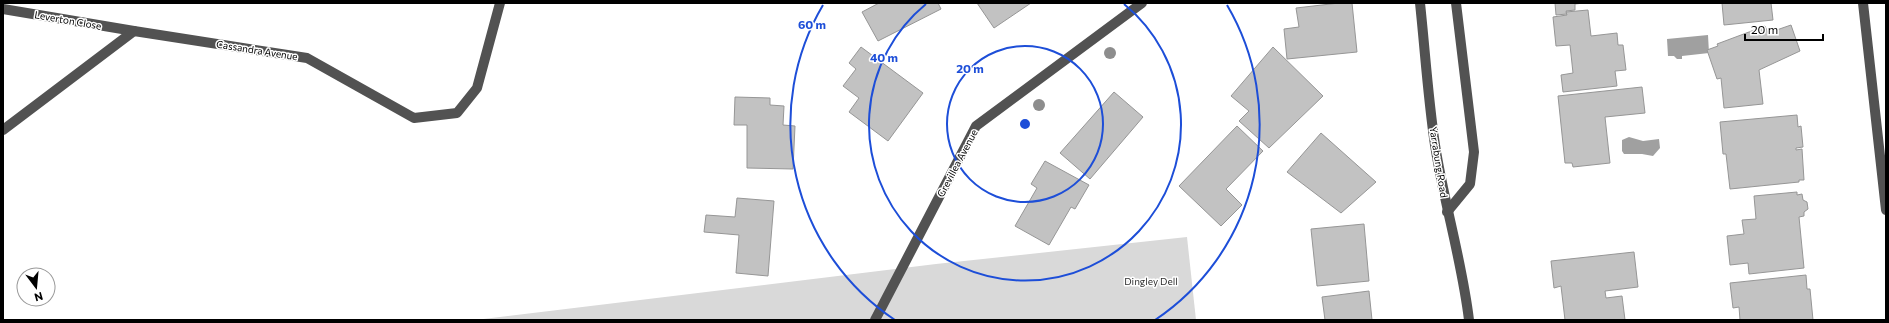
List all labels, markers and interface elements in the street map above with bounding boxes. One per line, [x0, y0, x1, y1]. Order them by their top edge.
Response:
street label: Leverton Close [34, 8, 102, 32]
scale bar [1745, 16, 1823, 42]
text: 60 m [798, 17, 826, 31]
text: 20 m [1751, 22, 1778, 36]
street label: Cassandra Avenue [215, 38, 299, 62]
text: 40 m [870, 50, 898, 64]
text: 20 m [956, 61, 984, 75]
centre of rings [1018, 117, 1032, 131]
street label: Yarrabung Road [1427, 126, 1451, 199]
street label: Grevillea Avenue [934, 127, 980, 199]
north arrow [16, 267, 56, 307]
park label: Dingley Dell [1124, 275, 1178, 287]
text: N [33, 290, 45, 304]

